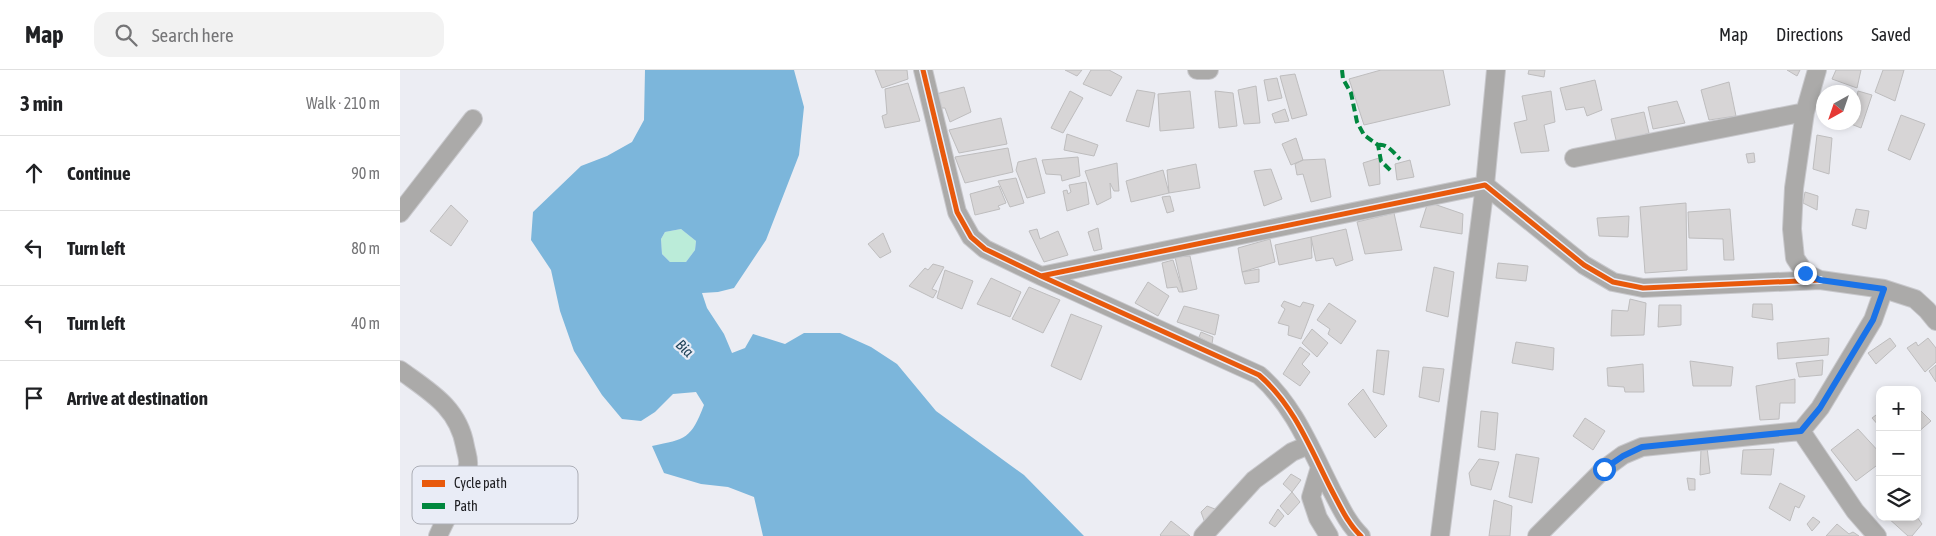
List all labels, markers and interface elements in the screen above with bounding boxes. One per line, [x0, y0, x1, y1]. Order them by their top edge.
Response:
search box [94, 12, 444, 57]
text: Map [25, 21, 64, 48]
icon: search [112, 21, 140, 49]
text: Search here [152, 24, 234, 46]
text: Map [1719, 24, 1748, 45]
text: Directions [1776, 24, 1843, 45]
text: Saved [1871, 24, 1911, 45]
north arrow [1816, 85, 1861, 130]
text: 3 min [20, 91, 63, 115]
text: Walk · 210 m [306, 94, 380, 112]
icon: ahead [20, 159, 48, 187]
text: Continue [67, 162, 131, 184]
text: 90 m [351, 164, 380, 182]
icon: left [20, 234, 48, 262]
text: Turn left [67, 237, 125, 259]
text: 80 m [351, 239, 380, 257]
route end [1794, 262, 1817, 285]
icon: left [20, 309, 48, 337]
text: Turn left [67, 312, 125, 334]
text: 40 m [351, 314, 380, 332]
water label: Bia [673, 336, 697, 360]
icon: arrive [20, 384, 48, 412]
map controls [1876, 386, 1921, 521]
button: + [1876, 386, 1921, 431]
text: Arrive at destination [67, 387, 208, 409]
button: − [1876, 431, 1921, 476]
route start [1593, 458, 1616, 481]
legend [412, 466, 578, 524]
text: Cycle path [454, 475, 507, 491]
button: layers [1876, 476, 1921, 521]
text: Path [454, 498, 478, 514]

